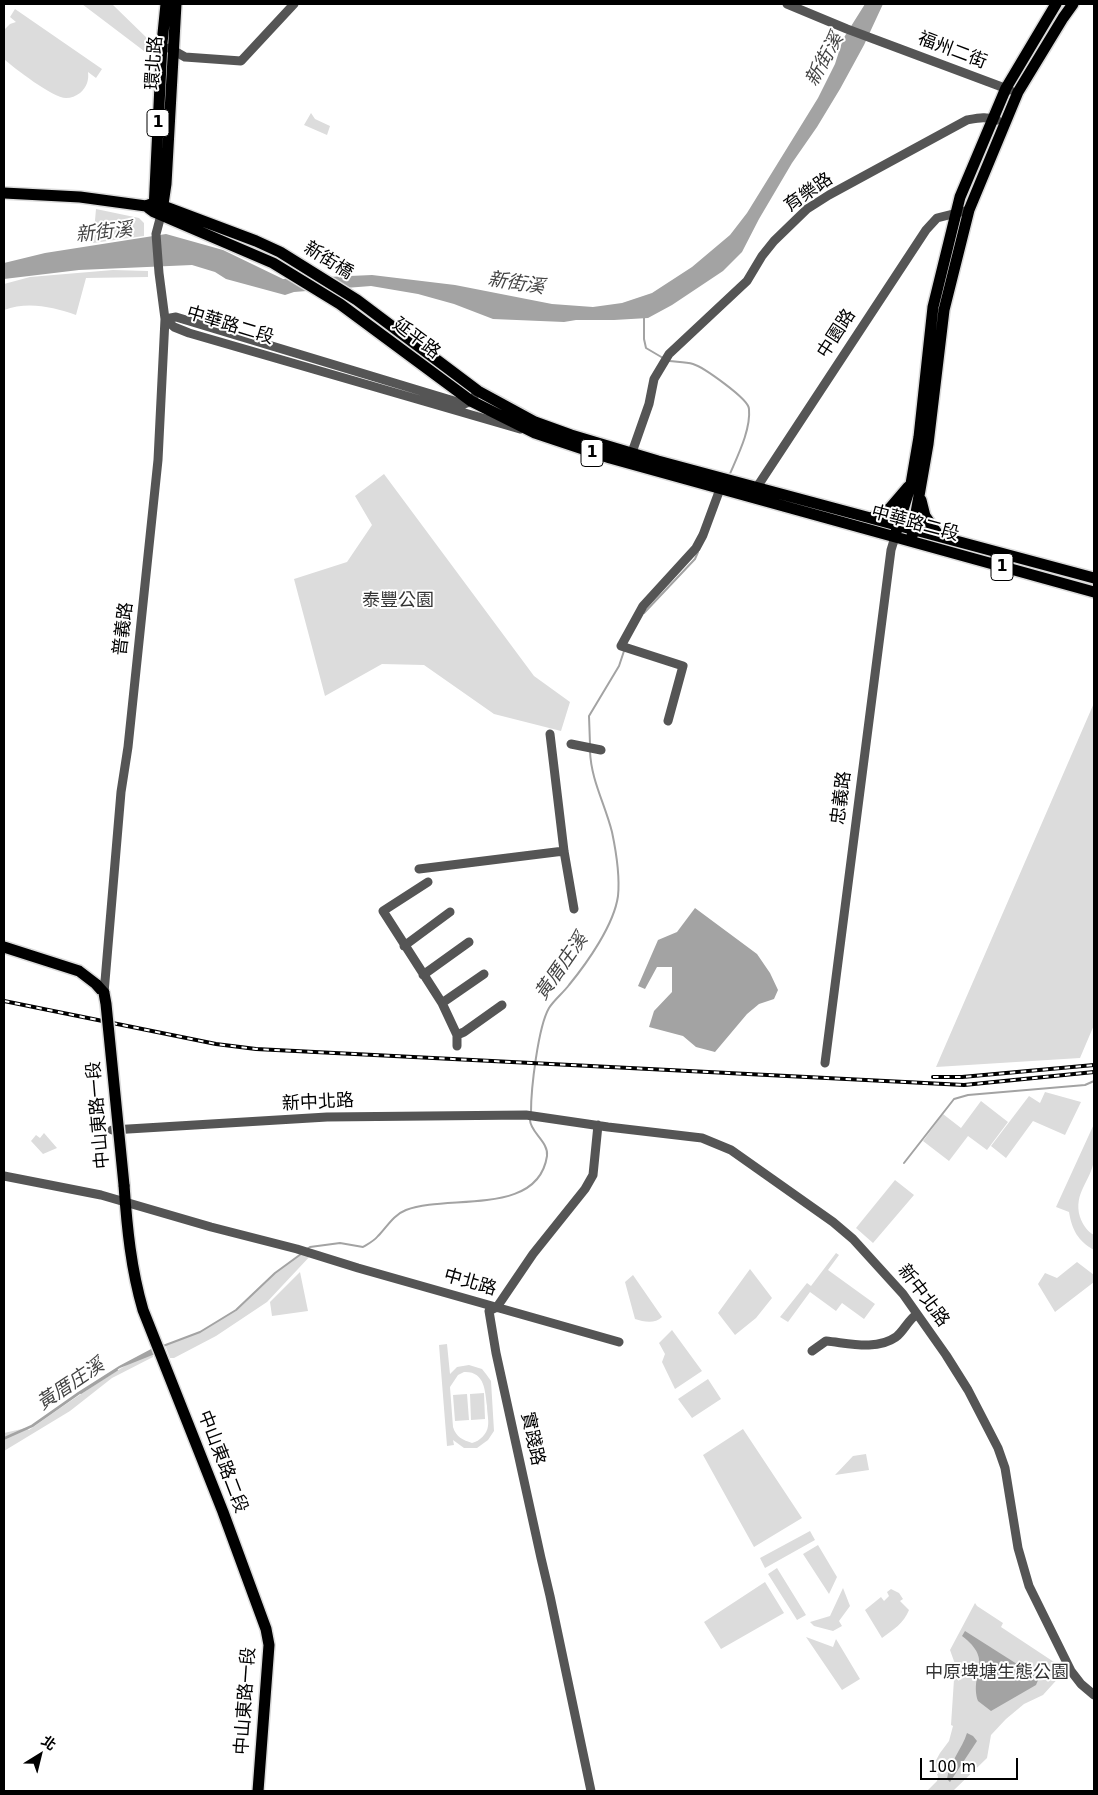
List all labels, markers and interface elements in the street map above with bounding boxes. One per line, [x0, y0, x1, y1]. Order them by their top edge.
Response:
street label: 福州二街 [915, 28, 989, 74]
water label: 新街溪 [801, 30, 849, 90]
street label: 環北路 [142, 35, 168, 91]
road number: 1 [147, 110, 169, 136]
street label: 育樂路 [781, 169, 837, 217]
water label: 新街溪 [74, 219, 134, 247]
street label: 新街橋 [299, 238, 357, 284]
water label: 新街溪 [486, 268, 546, 300]
street label: 中華路二段 [184, 303, 276, 349]
street label: 中園路 [813, 305, 861, 363]
street label: 延平路 [388, 314, 444, 364]
road number: 1 [581, 439, 603, 466]
street label: 中華路二段 [869, 502, 961, 546]
road number: 1 [991, 554, 1013, 580]
park label: 泰豐公園 [362, 590, 434, 612]
street label: 普義路 [110, 601, 138, 657]
street label: 忠義路 [828, 770, 856, 826]
water label: 黃厝庄溪 [531, 929, 593, 1005]
street label: 中山東路一段 [84, 1060, 114, 1170]
street label: 新中北路 [281, 1090, 355, 1116]
street label: 新中北路 [893, 1261, 953, 1331]
street label: 中北路 [441, 1265, 499, 1301]
water label: 黃厝庄溪 [33, 1354, 109, 1416]
street label: 中山東路二段 [193, 1408, 251, 1516]
street label: 實踐路 [516, 1410, 548, 1468]
street label: 中山東路一段 [231, 1646, 261, 1756]
park label: 中原埤塘生態公園 [925, 1662, 1069, 1684]
north arrow [15, 1730, 65, 1780]
text: 北 [38, 1732, 59, 1753]
scale bar [923, 1748, 1020, 1780]
text: 100 m [928, 1758, 976, 1776]

